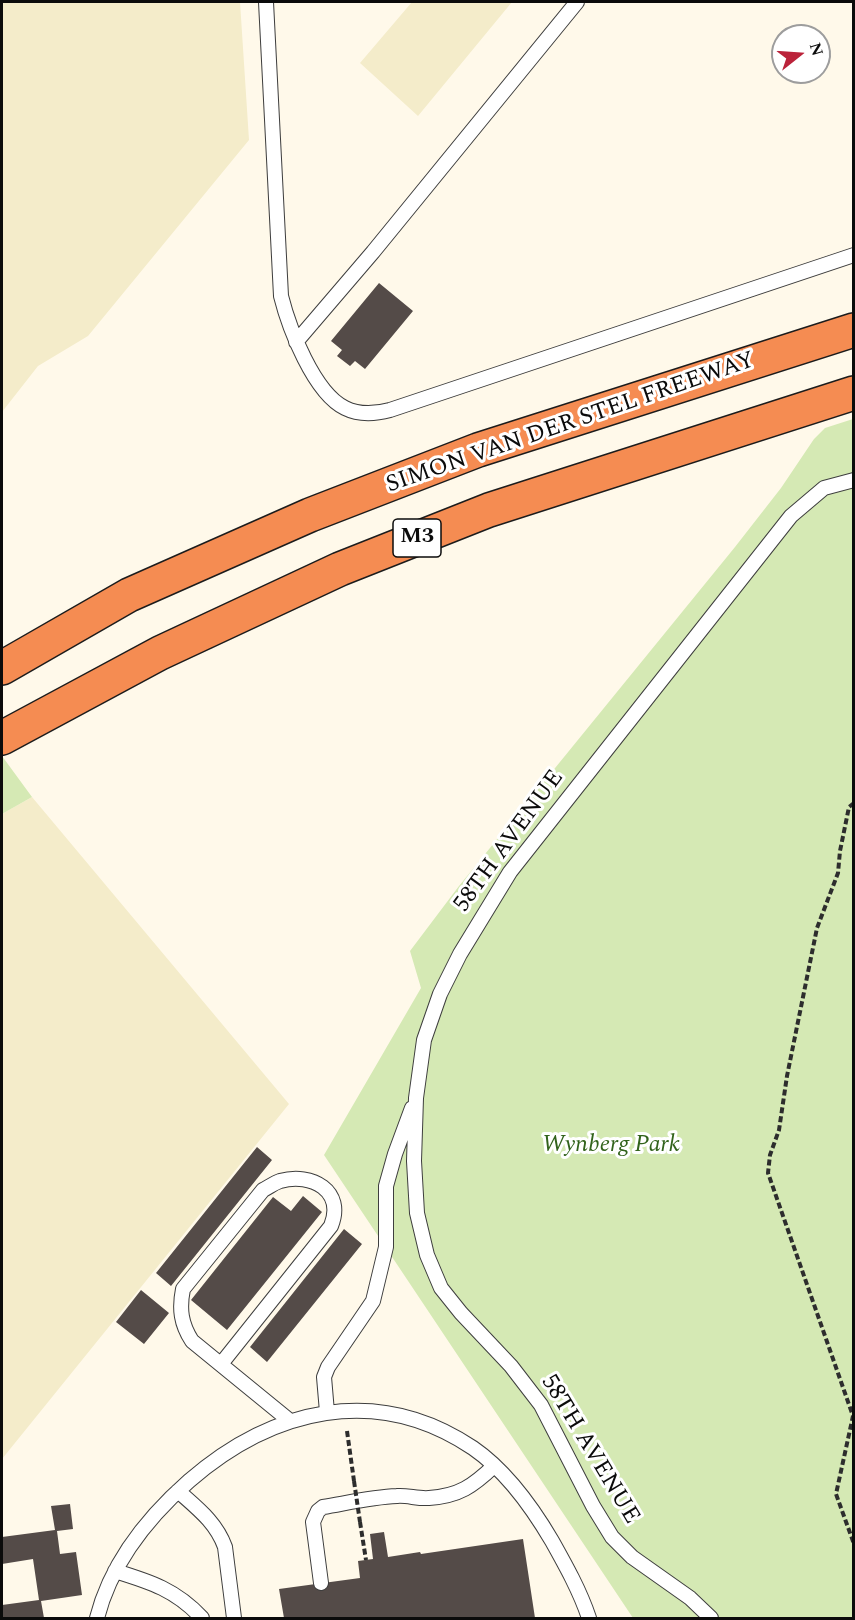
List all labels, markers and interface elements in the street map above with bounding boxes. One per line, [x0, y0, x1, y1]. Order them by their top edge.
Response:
north arrow [771, 24, 831, 84]
text: N [803, 40, 830, 59]
street label: SIMON VAN DER STEL FREEWAY [383, 347, 759, 501]
road number: M3 [393, 519, 441, 557]
street label: 58TH AVENUE [449, 765, 571, 919]
park label: Wynberg Park [542, 1132, 680, 1160]
street label: 58TH AVENUE [533, 1370, 645, 1530]

